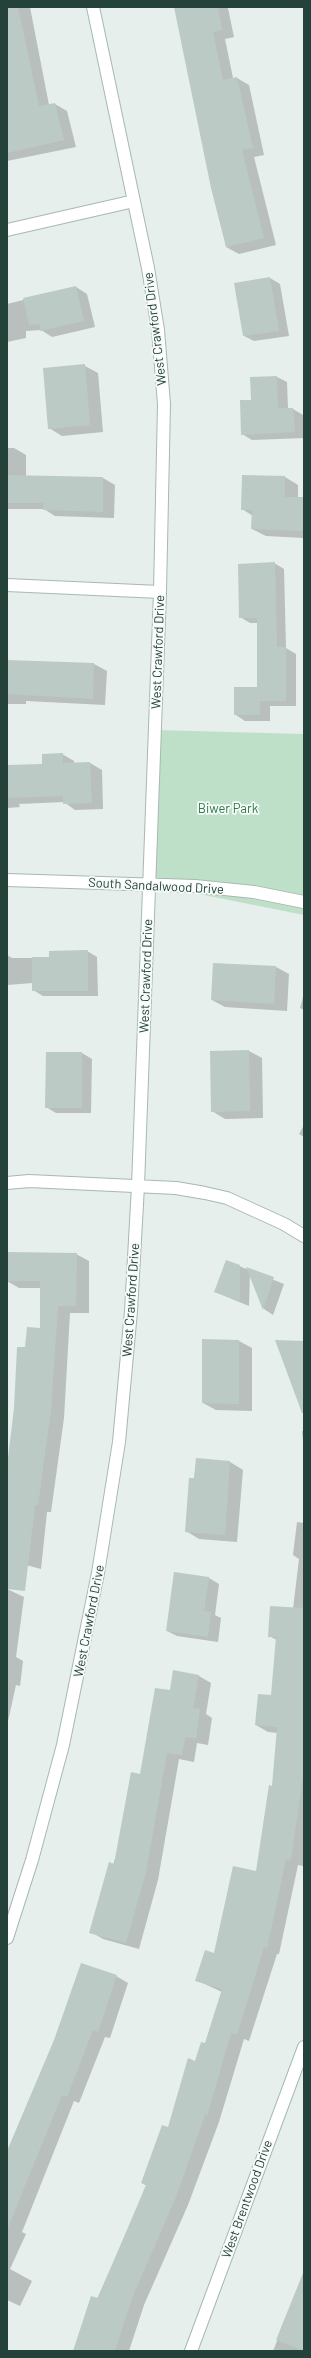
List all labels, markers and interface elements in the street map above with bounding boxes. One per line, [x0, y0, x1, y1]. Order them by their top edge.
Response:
street label: West Crawford Drive [140, 271, 170, 387]
street label: West Crawford Drive [148, 595, 168, 709]
park label: Biwer Park [198, 801, 258, 817]
street label: South Sandalwood Drive [88, 875, 224, 897]
street label: West Crawford Drive [136, 919, 156, 1033]
street label: West Crawford Drive [119, 1243, 143, 1357]
street label: West Crawford Drive [70, 1563, 108, 1679]
street label: West Brentwood Drive [218, 2138, 276, 2260]

